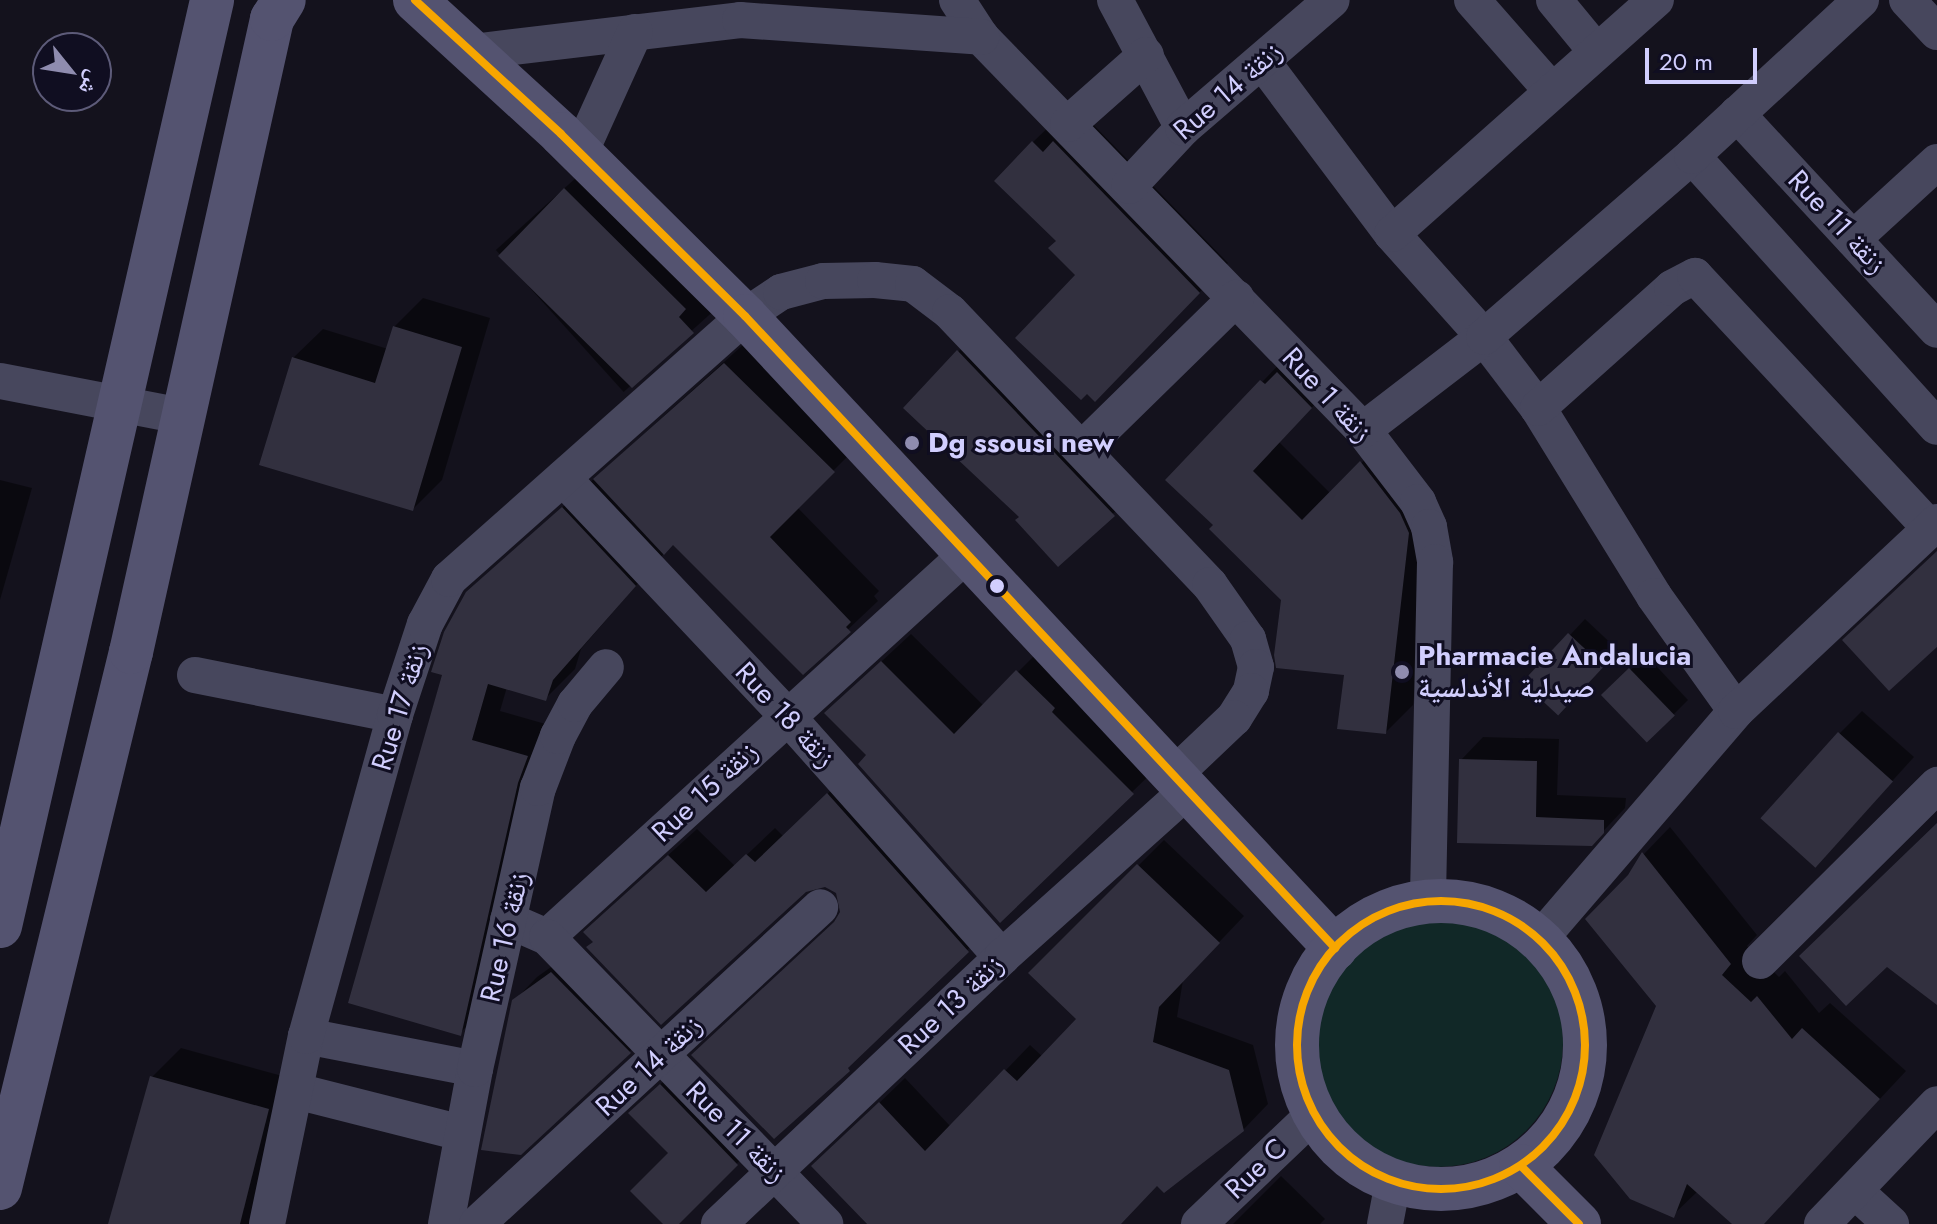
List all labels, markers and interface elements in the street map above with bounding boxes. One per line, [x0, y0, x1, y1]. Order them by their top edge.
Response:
north arrow [32, 32, 112, 112]
scale bar [1649, 32, 1761, 82]
street label: Rue 14 زنقة [1167, 35, 1289, 147]
text: 20 m [1659, 44, 1713, 79]
text: ش [71, 65, 111, 101]
street label: Rue 11 زنقة [1781, 163, 1893, 281]
street label: Rue 1 زنقة [1275, 341, 1379, 449]
place label: Dg ssousi new [928, 426, 1114, 460]
marker: Dg ssousi new [903, 434, 921, 452]
unlabelled marker [989, 578, 1005, 594]
street label: Rue 17 زنقة [365, 639, 435, 775]
place label: Pharmacie Andalucia صيدلية الأندلسية [1418, 639, 1691, 705]
street label: Rue 18 زنقة [728, 655, 842, 775]
marker: Pharmacie Andalucia صيدلية الأندلسية [1393, 663, 1411, 681]
street label: Rue 15 زنقة [645, 735, 765, 849]
street label: Rue 16 زنقة [474, 869, 536, 1005]
street label: Rue 13 زنقة [891, 948, 1011, 1062]
street label: Rue 14 زنقة [589, 1009, 709, 1123]
street label: Rue 11 زنقة [679, 1075, 793, 1189]
street label: Rue C [1218, 1132, 1294, 1206]

